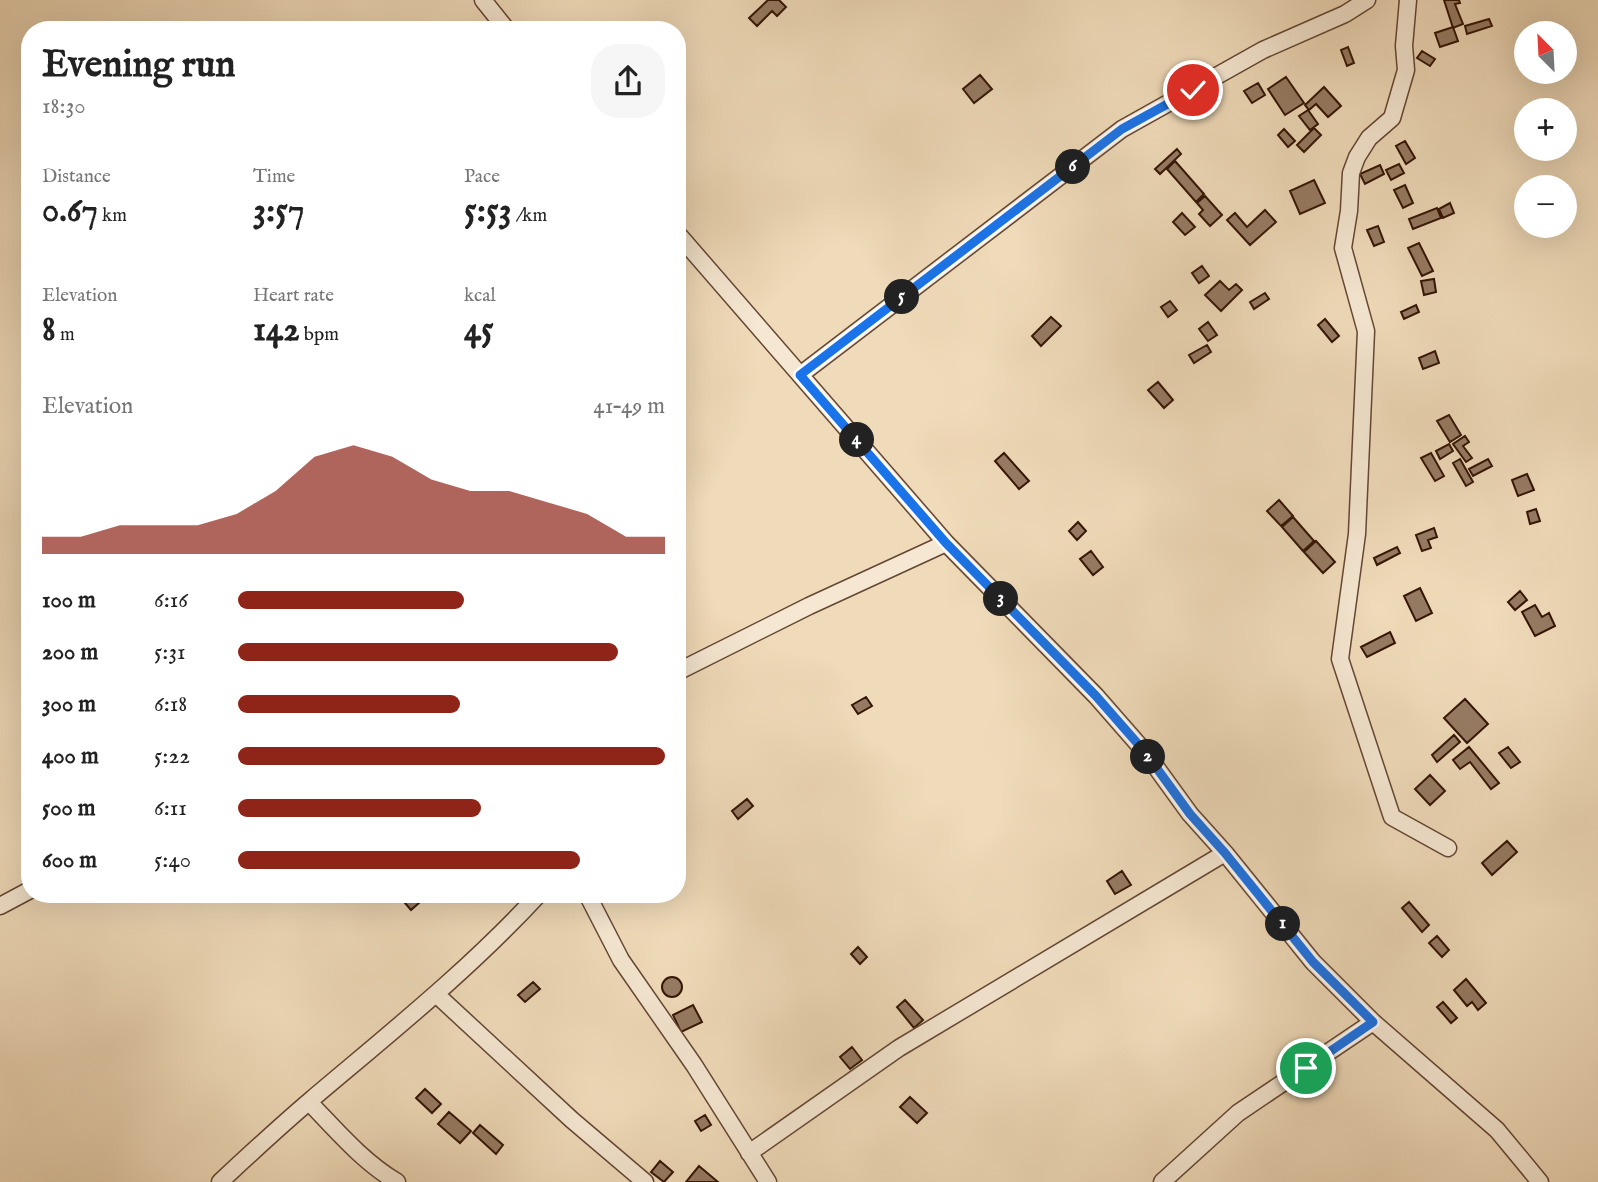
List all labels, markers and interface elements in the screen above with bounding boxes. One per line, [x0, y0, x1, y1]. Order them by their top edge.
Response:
north arrow [1514, 21, 1577, 84]
map controls [1514, 21, 1577, 238]
text: Evening run [42, 42, 236, 90]
button: share [591, 44, 665, 118]
pin [1163, 60, 1223, 120]
icon: check [1174, 71, 1212, 109]
text: 18:30 [42, 92, 86, 121]
button: + [1514, 98, 1577, 161]
pin: 6 [1056, 150, 1090, 184]
text: 6 [1068, 154, 1077, 178]
text: Distance [42, 165, 111, 189]
text: Time [253, 165, 295, 189]
text: Pace [464, 165, 500, 189]
button: − [1514, 175, 1577, 238]
text: 0.67 [42, 189, 98, 234]
text: 3:57 [253, 189, 304, 234]
text: 5:53 [464, 189, 512, 234]
text: km [98, 204, 127, 228]
text: /km [512, 204, 547, 228]
pin: 5 [884, 280, 920, 314]
text: Elevation [42, 284, 117, 308]
text: Heart rate [253, 284, 334, 308]
text: kcal [464, 284, 496, 308]
text: 5 [898, 284, 905, 308]
text: 8 [42, 308, 56, 353]
text: 142 [253, 308, 300, 353]
text: 45 [464, 308, 494, 353]
text: m [56, 323, 75, 347]
text: bpm [300, 323, 339, 347]
text: Elevation [42, 392, 133, 421]
text: 41–49 m [593, 392, 665, 421]
pin: 4 [840, 422, 874, 458]
text: 4 [852, 427, 861, 451]
pin: 3 [984, 582, 1018, 616]
text: 100 m [42, 586, 96, 615]
text: 6:16 [154, 586, 188, 615]
text: 3 [997, 586, 1004, 610]
text: 200 m [42, 638, 98, 667]
text: 5:31 [154, 638, 186, 667]
text: 300 m [42, 690, 96, 719]
text: 6:18 [154, 690, 187, 719]
pin: 2 [1130, 740, 1166, 774]
text: 400 m [42, 742, 99, 771]
text: 5:22 [154, 742, 190, 771]
text: 2 [1143, 744, 1152, 768]
text: 500 m [42, 794, 96, 823]
text: 6:11 [154, 794, 187, 823]
text: 600 m [42, 846, 97, 875]
text: 5:40 [154, 846, 191, 875]
pin: 1 [1266, 906, 1300, 942]
text: 1 [1279, 911, 1286, 935]
pin [1276, 1038, 1336, 1098]
icon: arrive [1287, 1049, 1325, 1087]

